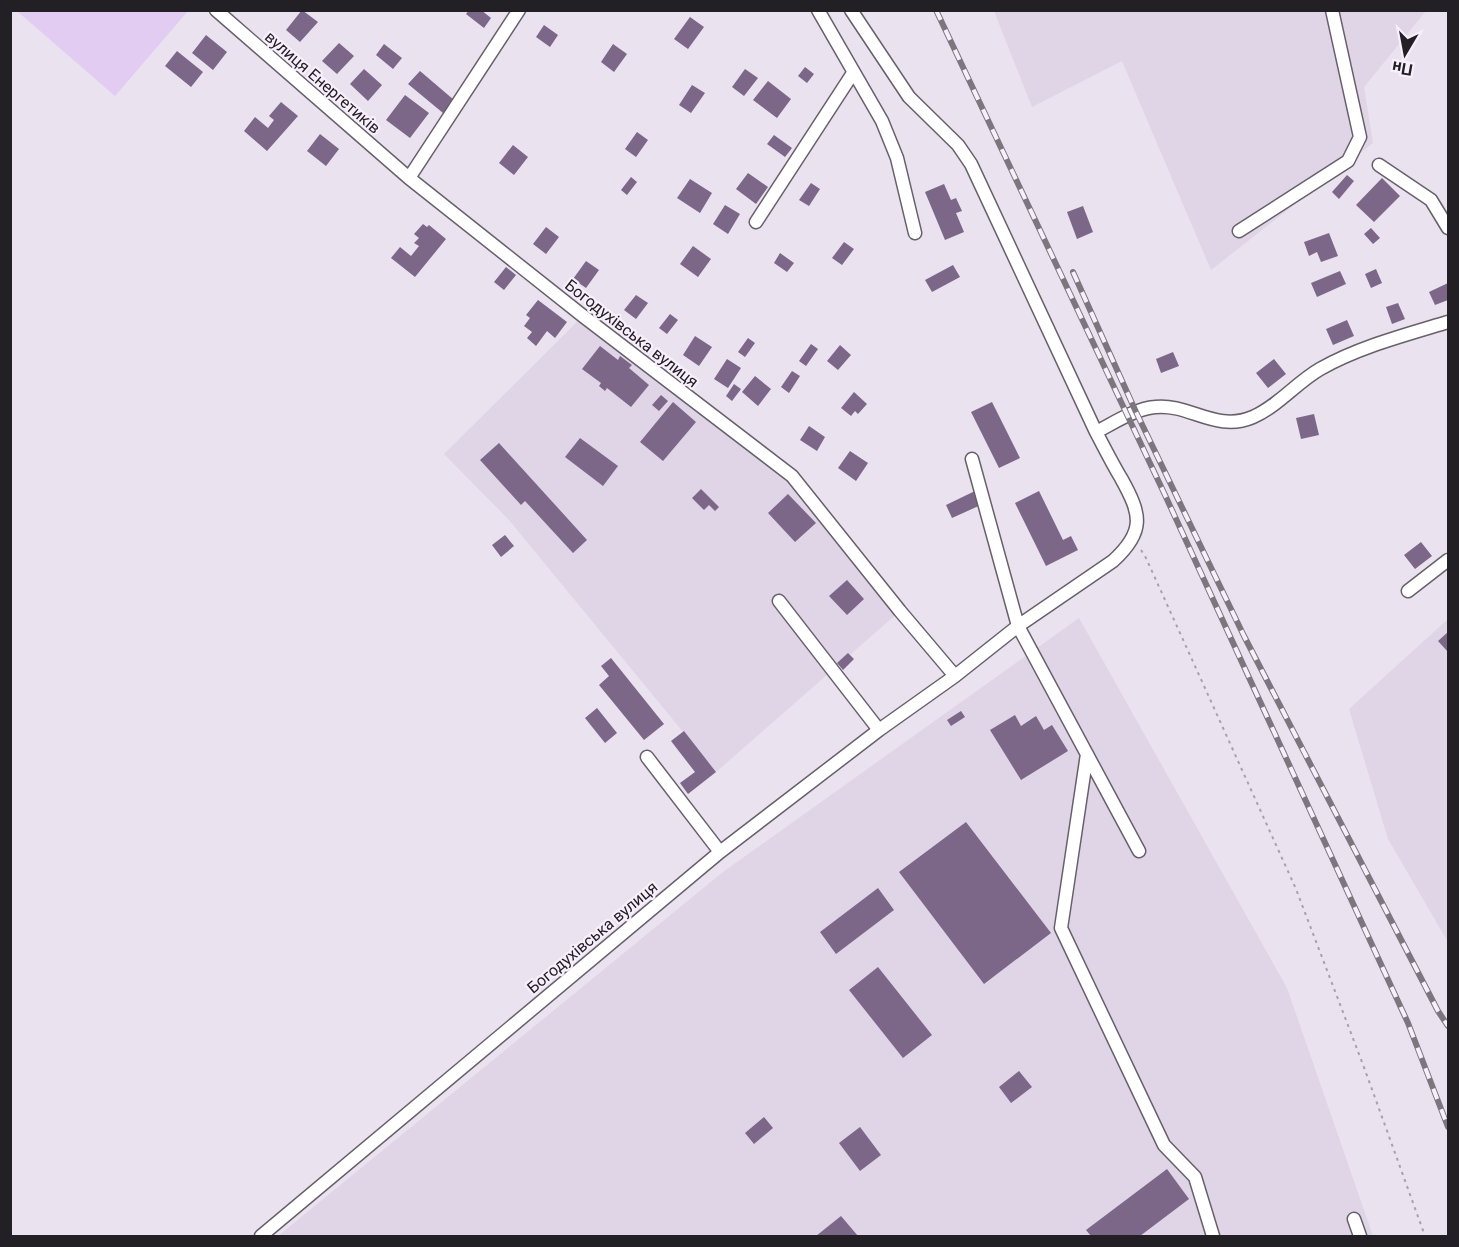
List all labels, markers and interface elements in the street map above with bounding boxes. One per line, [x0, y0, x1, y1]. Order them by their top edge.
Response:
north arrow [1375, 24, 1435, 84]
street label: вулиця Енергетиків [261, 27, 384, 138]
text: Пн [1391, 57, 1414, 79]
street label: Богодухівська вулиця [561, 275, 702, 391]
street label: Богодухівська вулиця [523, 877, 661, 997]

